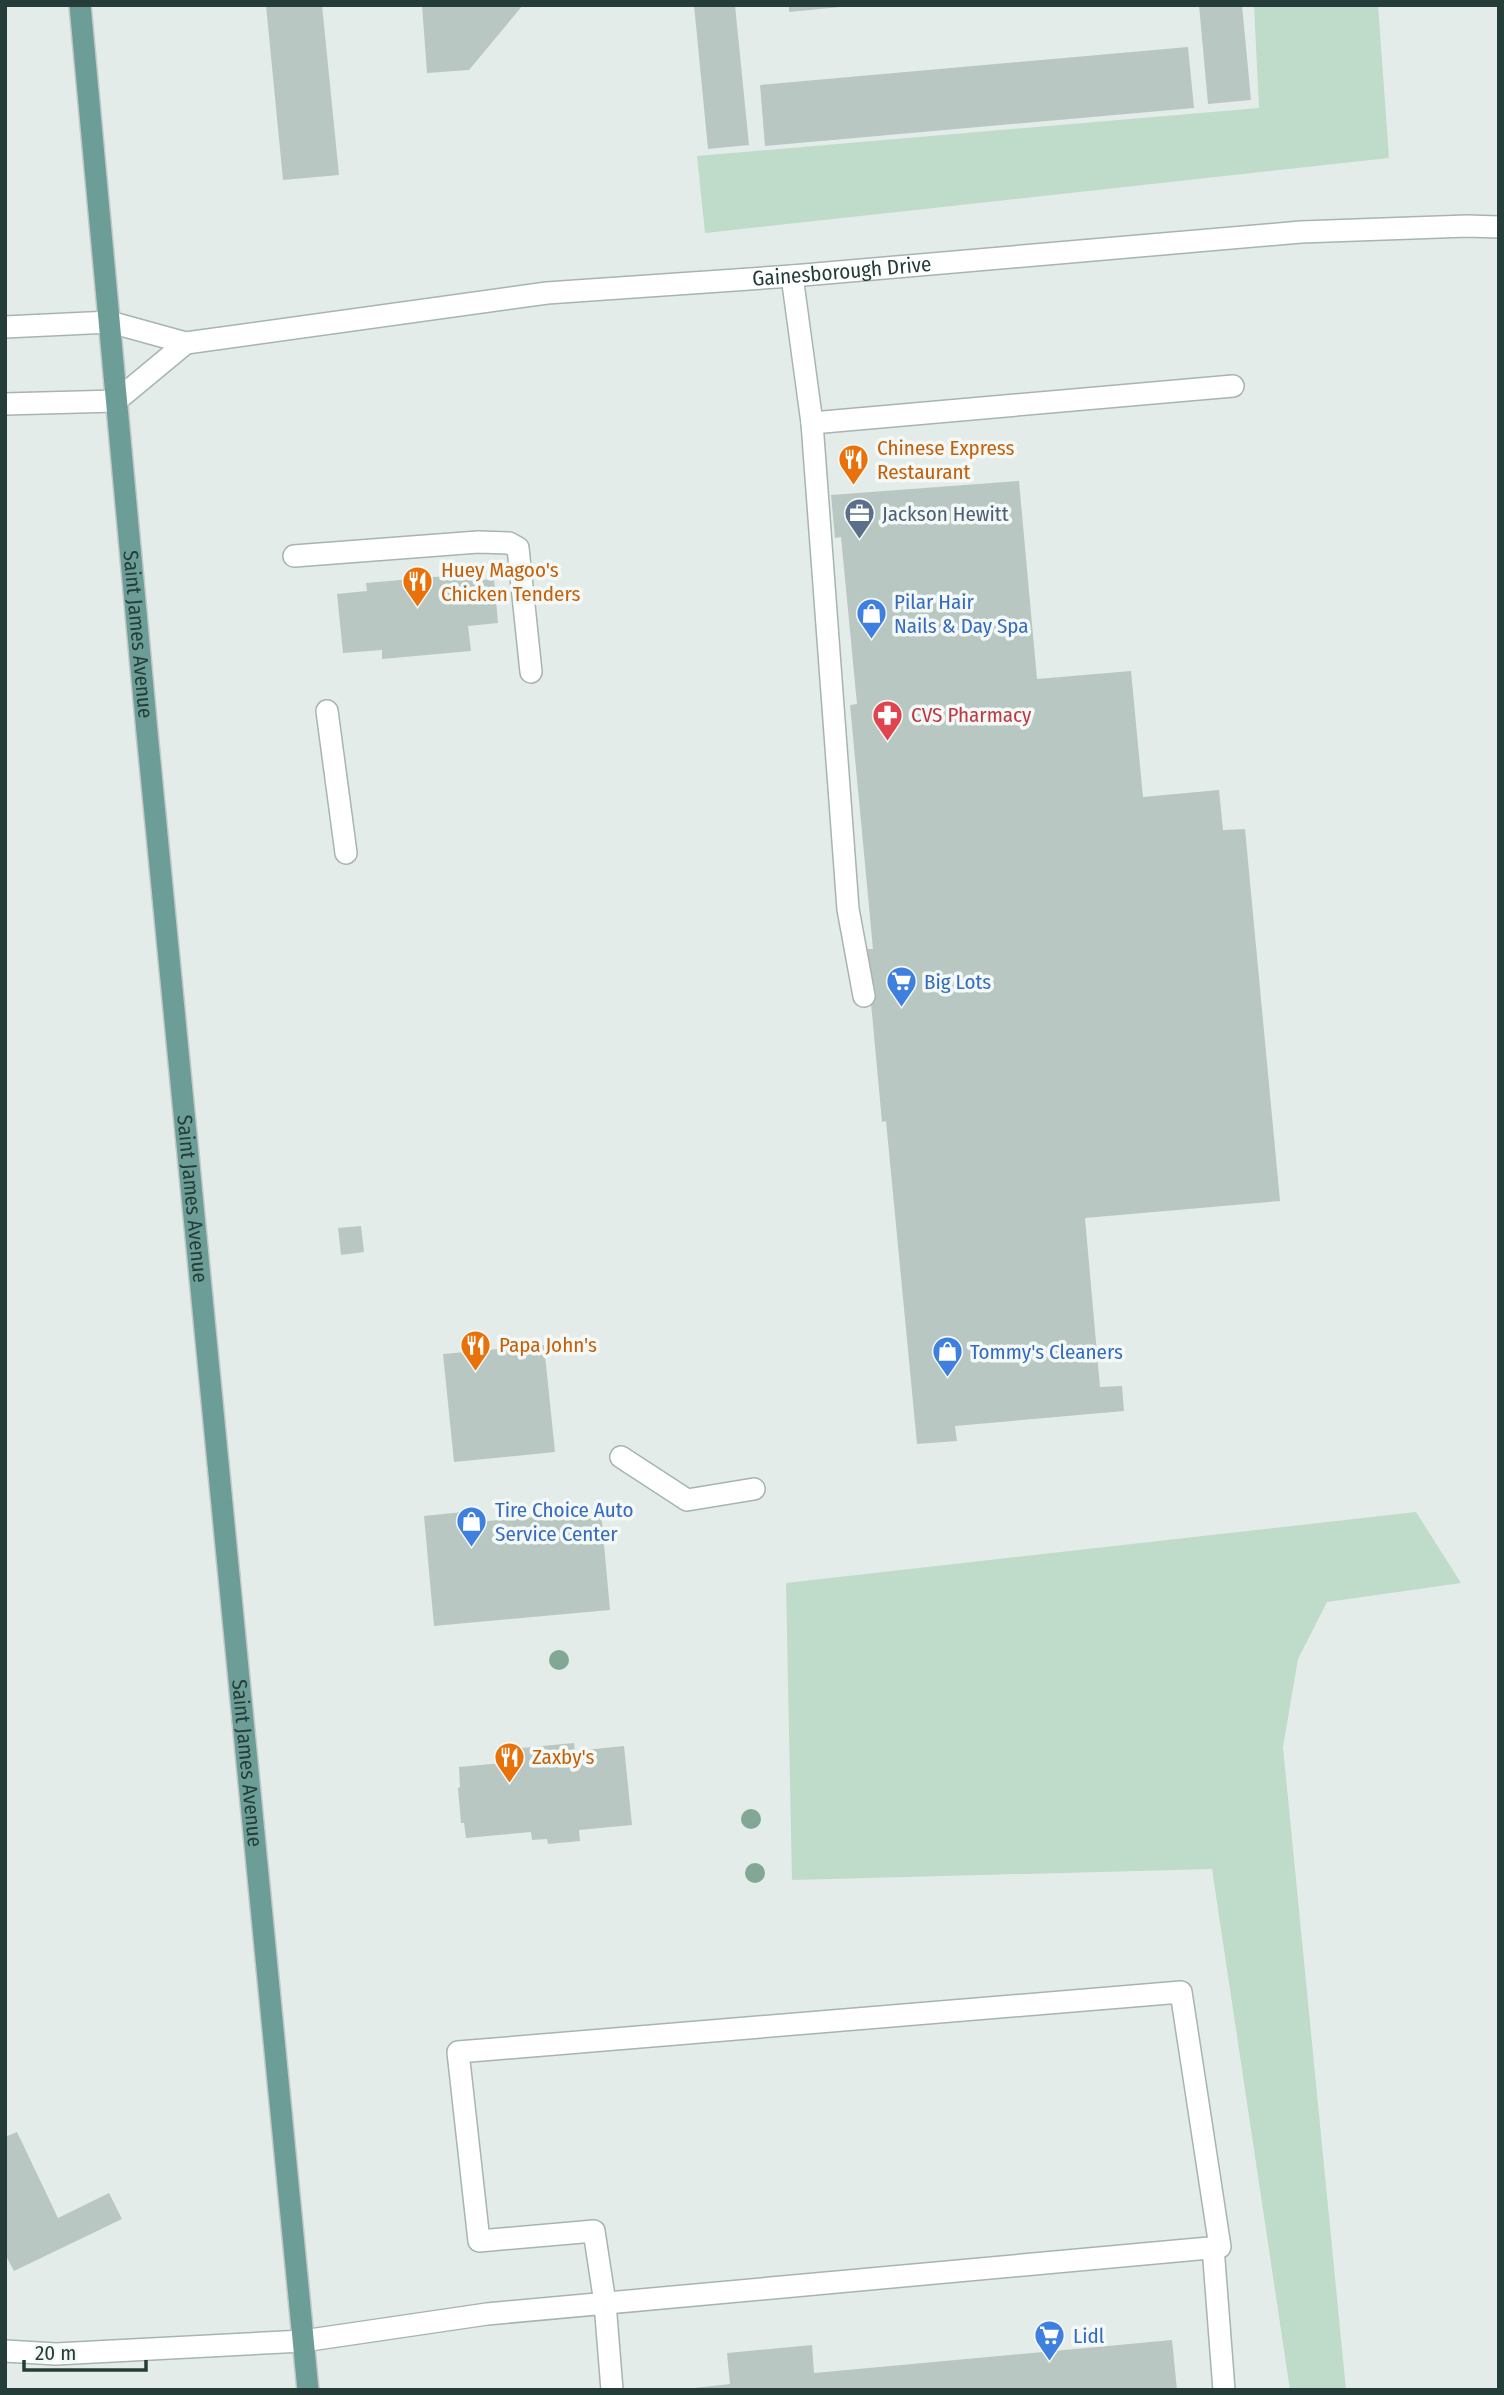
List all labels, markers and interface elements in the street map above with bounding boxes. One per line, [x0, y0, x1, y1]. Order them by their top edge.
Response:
street label: Gainesborough Drive [751, 251, 932, 292]
place label: Chinese Express Restaurant [877, 435, 1015, 485]
restaurant icon: Chinese Express Restaurant [837, 443, 871, 487]
office icon: Jackson Hewitt [842, 497, 876, 541]
place label: Jackson Hewitt [882, 501, 1009, 527]
street label: Saint James Avenue [117, 549, 159, 719]
place label: Huey Magoo's Chicken Tenders [441, 557, 580, 607]
restaurant icon: Huey Magoo's Chicken Tenders [401, 565, 435, 609]
place label: Pilar Hair Nails & Day Spa [894, 589, 1029, 639]
shop icon: Pilar Hair Nails & Day Spa [854, 597, 888, 641]
pharmacy icon: CVS Pharmacy [871, 698, 905, 742]
place label: CVS Pharmacy [911, 702, 1032, 728]
supermarket icon: Big Lots [884, 965, 918, 1009]
place label: Big Lots [924, 969, 991, 995]
street label: Saint James Avenue [171, 1114, 213, 1284]
restaurant icon: Papa John's [459, 1328, 493, 1372]
place label: Papa John's [499, 1332, 597, 1358]
shop icon: Tommy's Cleaners [930, 1335, 964, 1379]
place label: Tommy's Cleaners [970, 1339, 1123, 1365]
place label: Tire Choice Auto Service Center [495, 1497, 633, 1547]
shop icon: Tire Choice Auto Service Center [455, 1505, 489, 1549]
street label: Saint James Avenue [226, 1678, 268, 1848]
restaurant icon: Zaxby's [492, 1740, 526, 1784]
place label: Zaxby's [532, 1744, 595, 1770]
supermarket icon: Lidl [1033, 2319, 1067, 2363]
place label: Lidl [1073, 2323, 1105, 2349]
scale bar [24, 2328, 147, 2372]
text: 20 m [35, 2340, 76, 2366]

